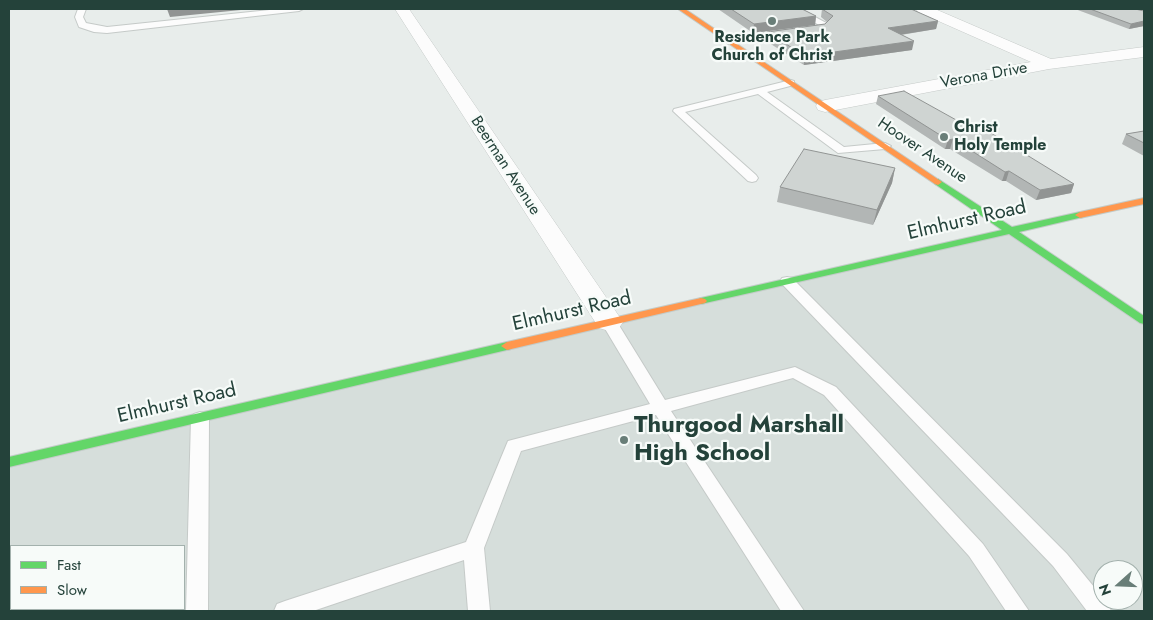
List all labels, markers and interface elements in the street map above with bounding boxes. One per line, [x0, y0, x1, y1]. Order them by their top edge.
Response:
marker: Residence Park Church of Christ [766, 15, 778, 27]
place label: Residence Park Church of Christ [711, 28, 833, 66]
street label: Verona Drive [939, 59, 1029, 93]
street label: Beerman Avenue [466, 113, 544, 219]
street label: Hoover Avenue [874, 114, 970, 188]
place label: Christ Holy Temple [954, 118, 1046, 156]
marker: Christ Holy Temple [938, 131, 950, 143]
street label: Elmhurst Road [905, 196, 1029, 246]
street label: Elmhurst Road [510, 287, 634, 337]
street label: Elmhurst Road [115, 379, 239, 429]
place label: Thurgood Marshall High School [634, 412, 844, 468]
marker: Thurgood Marshall High School [618, 434, 630, 446]
legend [10, 545, 185, 610]
text: Fast [57, 554, 81, 576]
north arrow [1093, 560, 1143, 610]
text: Slow [57, 579, 87, 601]
text: N [1094, 581, 1116, 598]

